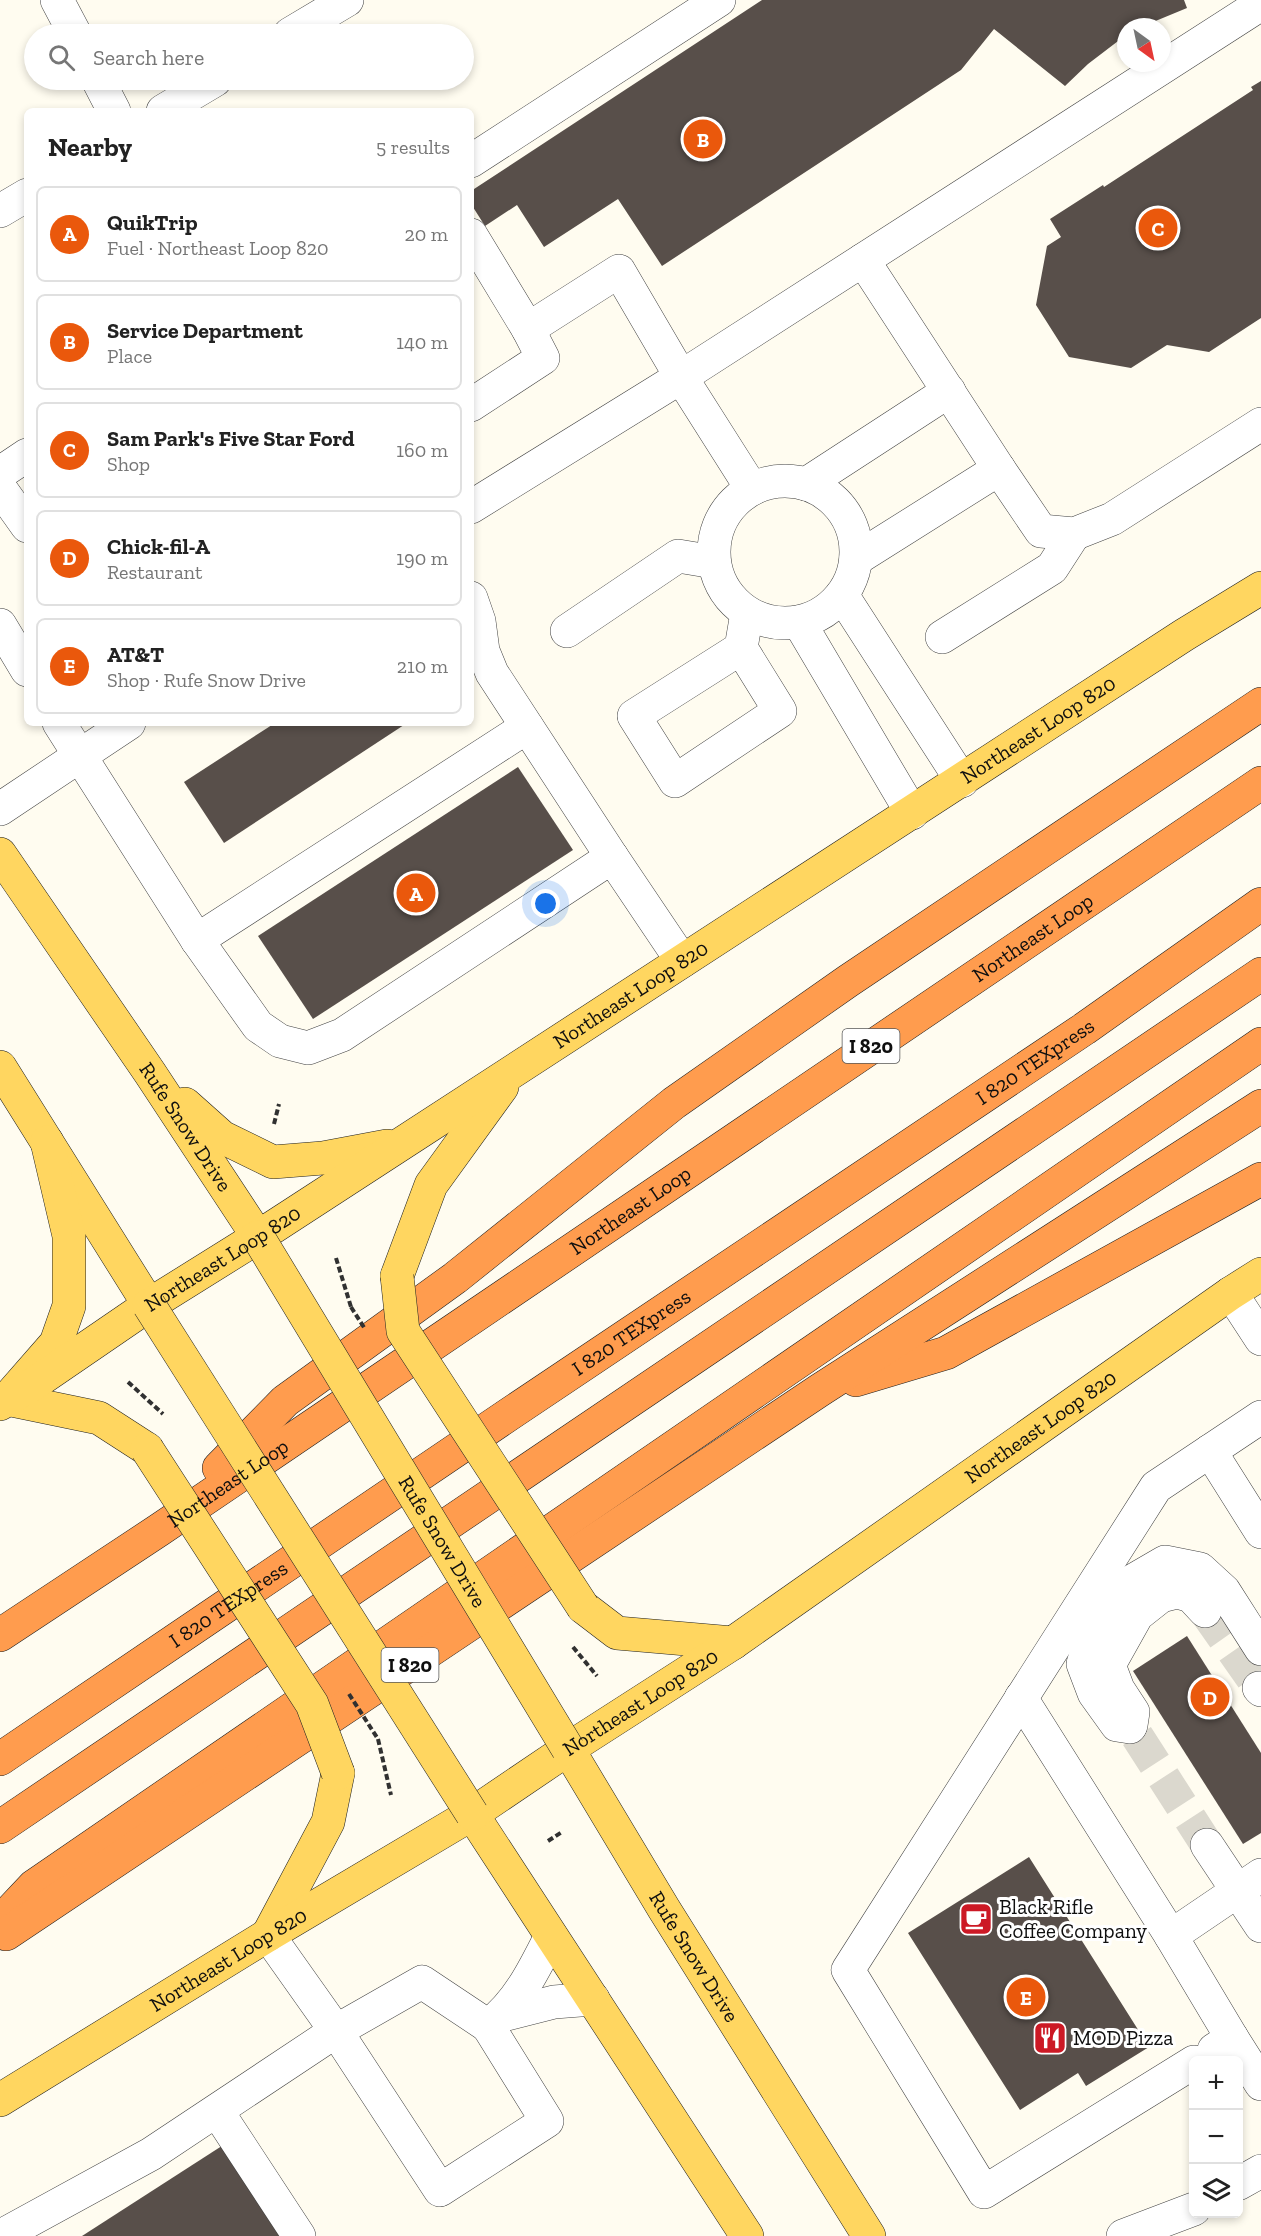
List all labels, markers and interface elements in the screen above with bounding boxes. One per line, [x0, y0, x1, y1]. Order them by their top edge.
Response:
north arrow [1117, 18, 1171, 72]
search box [24, 24, 474, 90]
icon: search [45, 41, 78, 74]
text: Search here [93, 44, 204, 71]
pin: B [684, 116, 722, 162]
text: Nearby [48, 131, 132, 163]
text: 5 results [376, 135, 450, 159]
pin: C [1138, 206, 1178, 250]
text: QuikTrip [107, 209, 197, 236]
text: A [63, 222, 76, 246]
text: 20 m [404, 222, 448, 246]
text: Fuel · Northeast Loop 820 [107, 236, 328, 260]
text: Service Department [107, 317, 303, 344]
text: B [63, 330, 76, 354]
text: 140 m [396, 330, 448, 354]
text: Place [107, 344, 152, 368]
text: Sam Park's Five Star Ford [107, 425, 355, 452]
text: C [63, 438, 76, 462]
text: 160 m [396, 438, 448, 462]
text: Shop [107, 452, 150, 476]
text: Chick-fil-A [107, 533, 210, 560]
text: D [63, 546, 76, 570]
text: 190 m [396, 546, 448, 570]
text: Restaurant [107, 560, 203, 584]
text: AT&T [107, 641, 164, 668]
text: E [64, 654, 75, 678]
text: 210 m [397, 654, 448, 678]
text: Shop · Rufe Snow Drive [107, 668, 306, 692]
street label: Northeast Loop 820 [956, 670, 1120, 789]
pin: A [396, 870, 436, 916]
street label: Northeast Loop [967, 888, 1098, 987]
your location [531, 889, 560, 918]
street label: Northeast Loop 820 [548, 935, 713, 1054]
street label: I 820 TEXpress [971, 1013, 1099, 1110]
road number: I 820 [842, 1029, 900, 1063]
street label: Rufe Snow Drive [134, 1057, 238, 1196]
street label: Northeast Loop [565, 1160, 695, 1260]
street label: Northeast Loop 820 [140, 1200, 305, 1317]
street label: I 820 TEXpress [567, 1283, 695, 1381]
street label: Northeast Loop 820 [960, 1364, 1121, 1488]
street label: Northeast Loop [163, 1433, 293, 1533]
street label: Rufe Snow Drive [393, 1471, 492, 1612]
street label: I 820 TEXpress [164, 1555, 292, 1653]
street label: Northeast Loop 820 [558, 1643, 723, 1761]
road number: I 820 [382, 1648, 438, 1682]
pin: D [1190, 1674, 1230, 1720]
street label: Rufe Snow Drive [644, 1887, 745, 2027]
place label: Black Rifle Coffee Company [999, 1894, 1147, 1943]
cafe icon: Black Rifle Coffee Company [958, 1901, 994, 1937]
street label: Northeast Loop 820 [145, 1902, 311, 2017]
pin: E [1006, 1974, 1046, 2020]
restaurant icon: MOD Pizza [1032, 2020, 1068, 2056]
place label: MOD Pizza [1073, 2025, 1173, 2050]
map controls [1189, 2056, 1243, 2218]
button: + [1189, 2056, 1243, 2110]
button: − [1189, 2110, 1243, 2164]
button: layers [1189, 2164, 1243, 2218]

